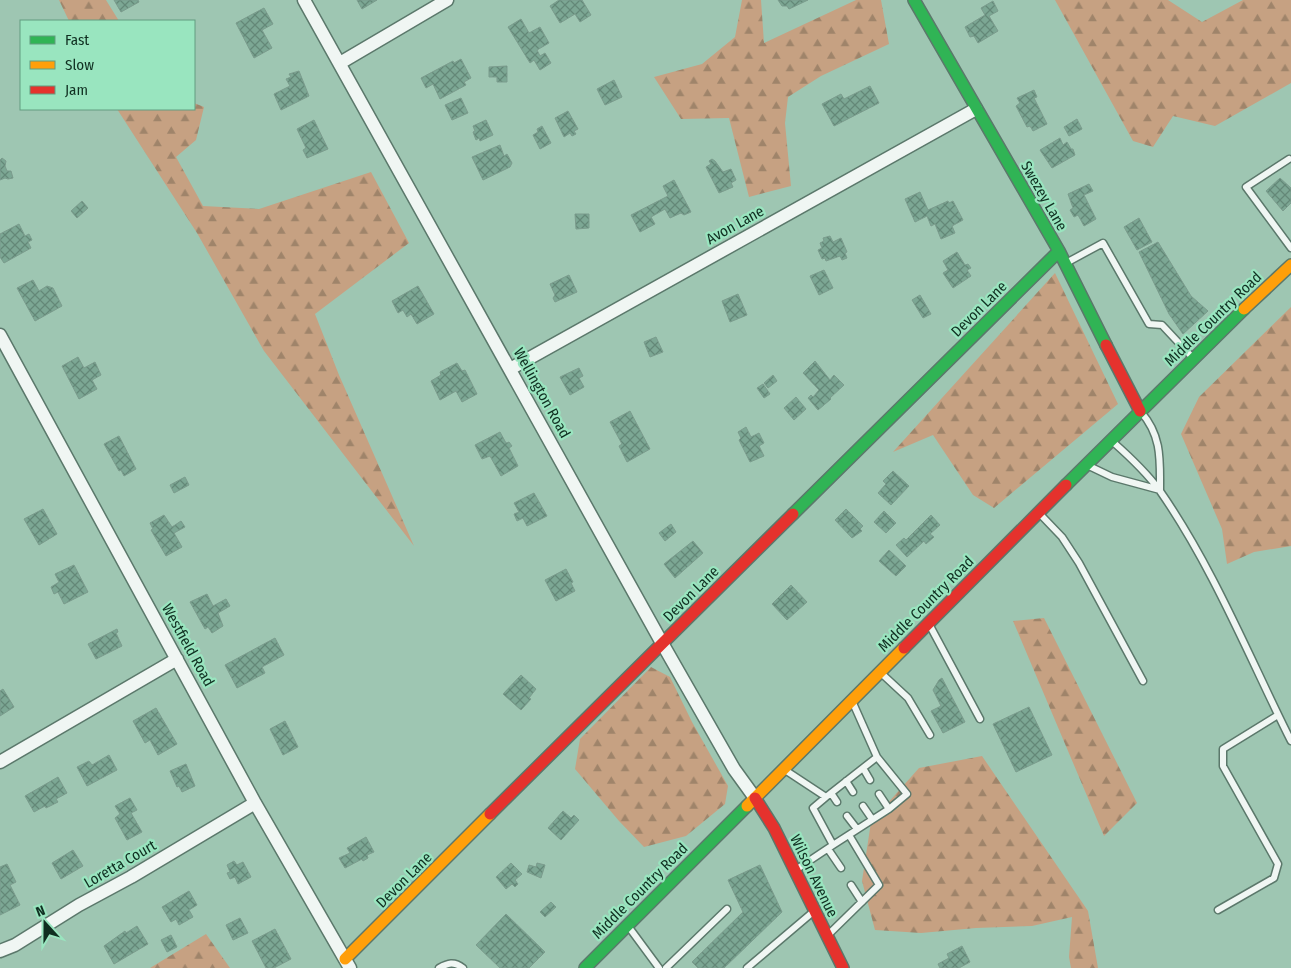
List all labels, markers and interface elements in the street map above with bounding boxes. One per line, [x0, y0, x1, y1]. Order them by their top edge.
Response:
legend [20, 20, 195, 110]
text: Fast [65, 31, 89, 49]
text: Slow [65, 56, 94, 74]
text: Jam [65, 81, 88, 99]
street label: Swezey Lane [1017, 158, 1071, 234]
street label: Avon Lane [703, 202, 767, 248]
street label: Middle Country Road [1161, 268, 1265, 370]
street label: Devon Lane [947, 277, 1011, 341]
street label: Wellington Road [510, 345, 574, 441]
street label: Middle Country Road [874, 552, 978, 656]
street label: Devon Lane [659, 562, 723, 626]
street label: Westfield Road [158, 601, 218, 689]
street label: Wilson Avenue [786, 832, 842, 920]
street label: Loretta Court [81, 836, 159, 892]
street label: Middle Country Road [588, 839, 692, 943]
street label: Devon Lane [372, 848, 436, 912]
north arrow [20, 898, 70, 948]
text: N [34, 902, 47, 921]

